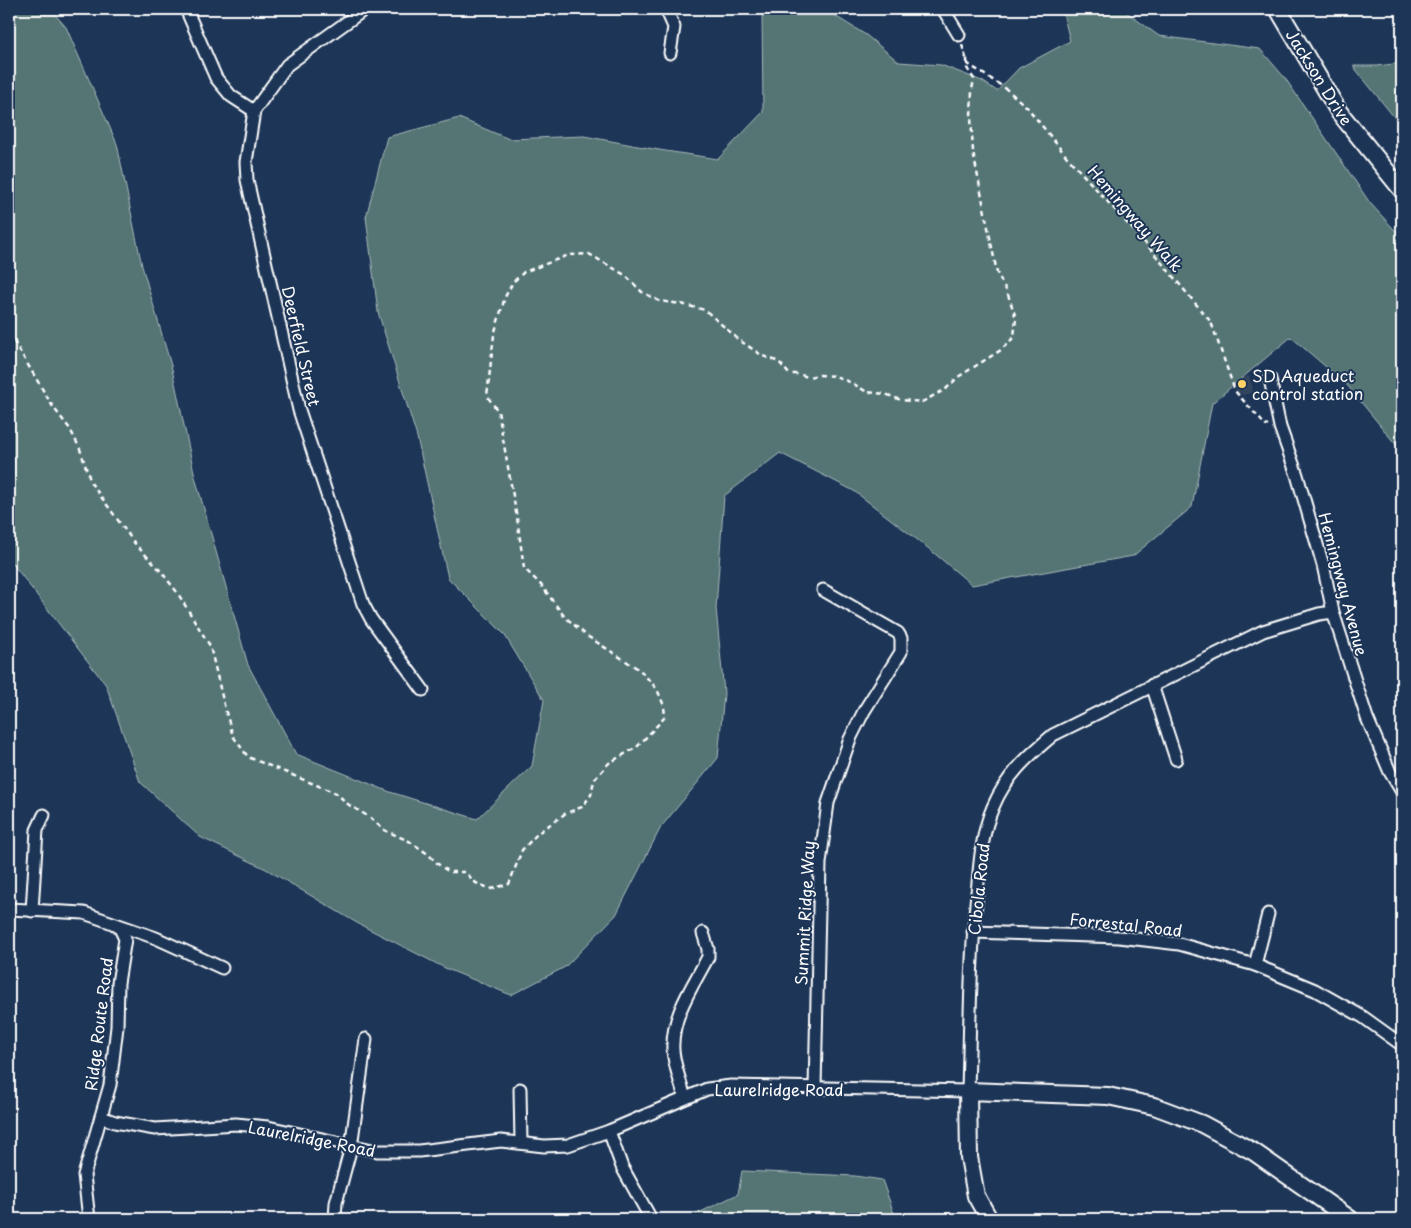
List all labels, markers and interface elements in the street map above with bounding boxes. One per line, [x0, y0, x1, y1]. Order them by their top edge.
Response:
street label: Jackson Drive [1281, 24, 1359, 130]
street label: Hemingway Walk [1083, 159, 1189, 277]
street label: Deerfield Street [277, 284, 328, 409]
place label: SD Aqueduct control station [1252, 363, 1363, 405]
marker: SD Aqueduct control station [1236, 378, 1248, 390]
street label: Hemingway Avenue [1313, 510, 1375, 659]
street label: Summit Ridge Way [788, 840, 820, 986]
street label: Cibola Road [961, 842, 995, 936]
street label: Forrestal Road [1069, 906, 1183, 942]
street label: Ridge Route Road [78, 956, 118, 1092]
street label: Laurelridge Road [714, 1077, 844, 1101]
street label: Laurelridge Road [246, 1114, 378, 1162]

